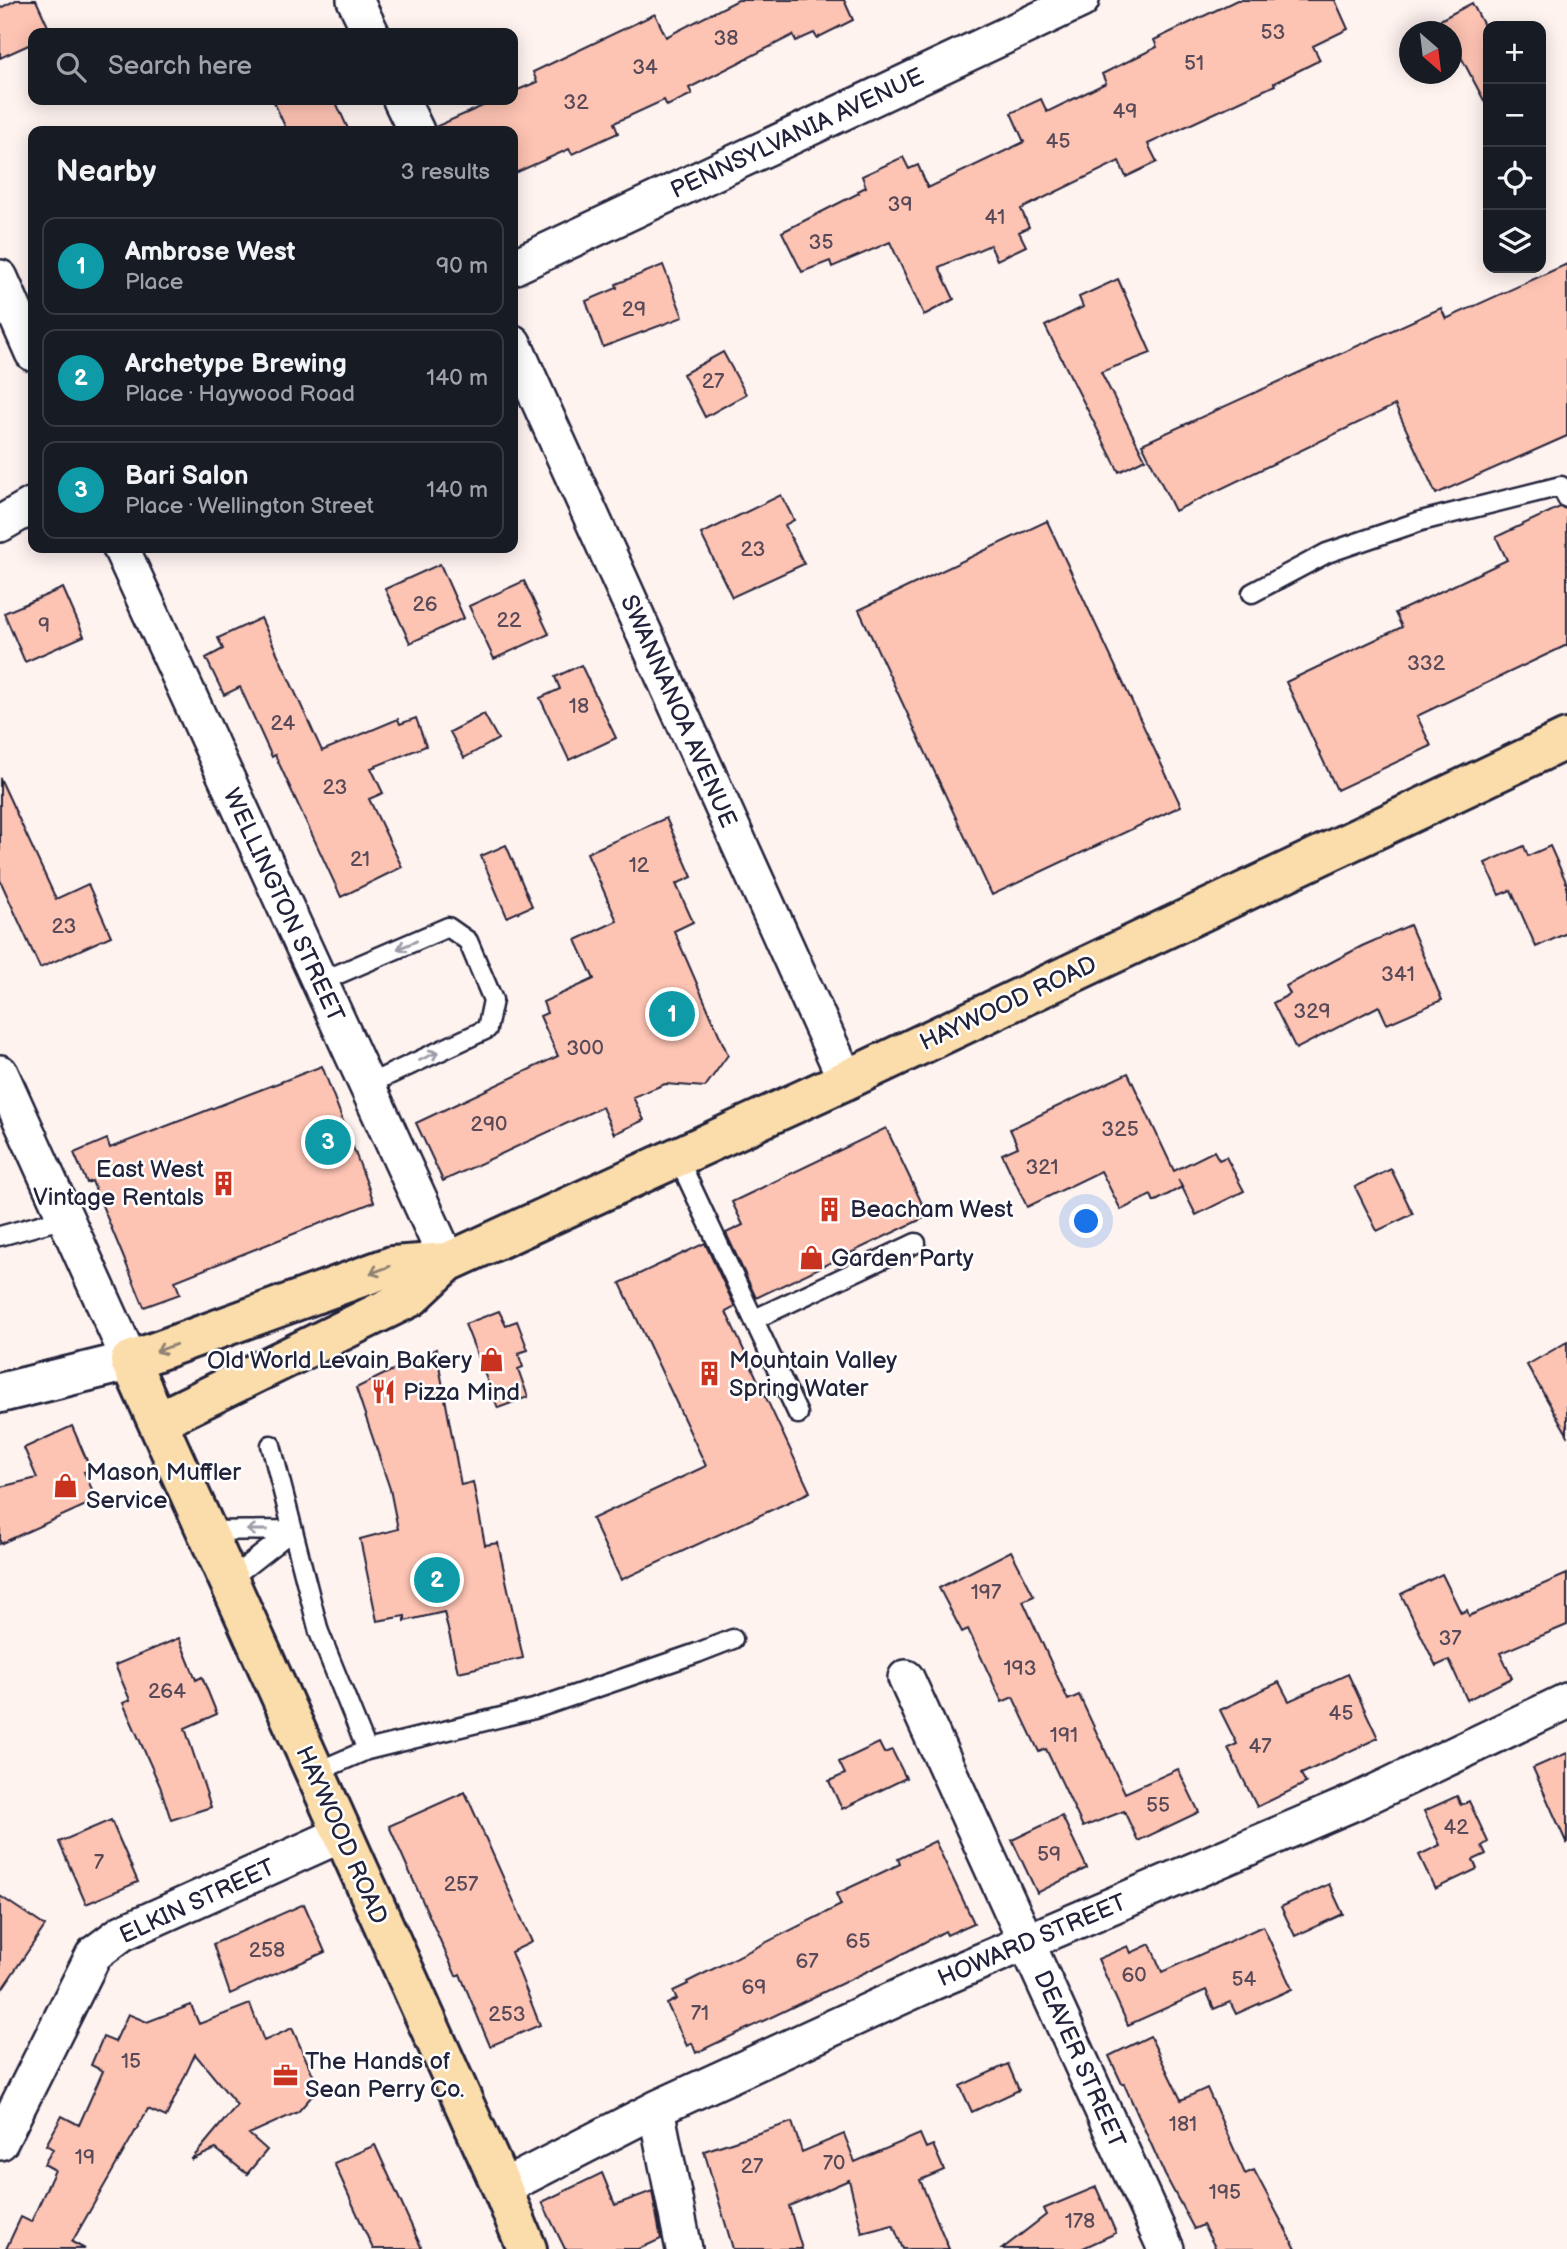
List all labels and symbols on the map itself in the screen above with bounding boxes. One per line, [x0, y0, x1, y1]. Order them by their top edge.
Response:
house number: 53 [1261, 20, 1285, 45]
north arrow [1399, 21, 1462, 84]
house number: 38 [713, 26, 739, 51]
house number: 51 [1184, 51, 1204, 76]
house number: 34 [632, 55, 658, 80]
street label: PENNSYLVANIA AVENUE [666, 62, 928, 205]
house number: 32 [563, 90, 589, 115]
house number: 49 [1113, 99, 1137, 124]
house number: 45 [1046, 129, 1070, 154]
house number: 39 [887, 192, 913, 217]
house number: 41 [985, 205, 1005, 230]
house number: 35 [809, 230, 833, 255]
house number: 29 [622, 297, 646, 322]
house number: 27 [702, 369, 725, 394]
house number: 23 [741, 537, 765, 562]
street label: SWANNANOA AVENUE [614, 590, 743, 832]
house number: 26 [412, 592, 438, 617]
house number: 22 [497, 608, 522, 633]
house number: 9 [38, 613, 50, 638]
house number: 332 [1407, 651, 1446, 676]
house number: 18 [569, 694, 589, 719]
house number: 24 [271, 711, 296, 736]
house number: 23 [323, 775, 347, 800]
street label: WELLINGTON STREET [217, 784, 351, 1027]
house number: 21 [350, 847, 370, 872]
house number: 12 [629, 853, 650, 878]
house number: 23 [52, 914, 76, 939]
one-way arrow [397, 939, 418, 952]
street label: HAYWOOD ROAD [915, 950, 1101, 1057]
house number: 341 [1381, 962, 1415, 987]
pin: 1 [649, 988, 695, 1040]
house number: 329 [1293, 999, 1331, 1024]
house number: 300 [566, 1036, 604, 1061]
one-way arrow [417, 1049, 439, 1062]
house number: 290 [471, 1112, 507, 1137]
pin: 3 [305, 1116, 351, 1168]
house number: 325 [1101, 1117, 1139, 1142]
place label: East West Vintage Rentals [33, 1155, 205, 1212]
house number: 321 [1025, 1155, 1059, 1180]
building icon: East West Vintage Rentals [210, 1169, 238, 1197]
building icon: Beacham West [816, 1195, 844, 1223]
place label: Beacham West [850, 1195, 1014, 1224]
your location [1069, 1204, 1103, 1238]
shop icon: Garden Party [797, 1244, 825, 1272]
place label: Garden Party [831, 1244, 974, 1273]
one-way arrow [370, 1265, 392, 1277]
one-way arrow [156, 1343, 178, 1355]
place label: Old World Levain Bakery [207, 1346, 472, 1375]
shop icon: Old World Levain Bakery [478, 1346, 506, 1374]
place label: Mountain Valley Spring Water [729, 1346, 897, 1403]
building icon: Mountain Valley Spring Water [695, 1360, 723, 1388]
restaurant icon: Pizza Mind [369, 1378, 397, 1406]
place label: Pizza Mind [403, 1378, 520, 1407]
place label: Mason Muffler Service [86, 1458, 241, 1515]
shop icon: Mason Muffler Service [52, 1472, 80, 1500]
one-way arrow [246, 1523, 269, 1537]
pin: 2 [414, 1554, 460, 1606]
house number: 197 [971, 1580, 1002, 1605]
house number: 37 [1438, 1626, 1462, 1651]
house number: 193 [1003, 1656, 1037, 1681]
house number: 264 [148, 1679, 186, 1704]
house number: 45 [1329, 1701, 1353, 1726]
house number: 191 [1050, 1723, 1078, 1748]
house number: 47 [1248, 1734, 1272, 1759]
street label: HAYWOOD ROAD [289, 1742, 394, 1929]
house number: 55 [1146, 1793, 1170, 1818]
house number: 42 [1443, 1815, 1469, 1840]
house number: 59 [1037, 1842, 1061, 1867]
house number: 7 [94, 1850, 105, 1875]
street label: ELKIN STREET [115, 1853, 280, 1950]
house number: 257 [444, 1872, 479, 1897]
street label: HOWARD STREET [934, 1887, 1131, 1993]
house number: 65 [846, 1929, 870, 1954]
house number: 258 [249, 1938, 285, 1963]
house number: 67 [795, 1949, 819, 1974]
house number: 60 [1121, 1963, 1147, 1988]
street label: DEAVER STREET [1027, 1966, 1132, 2153]
house number: 54 [1232, 1967, 1257, 1992]
house number: 69 [742, 1975, 766, 2000]
house number: 71 [691, 2001, 709, 2026]
house number: 253 [488, 2002, 526, 2027]
place label: The Hands of Sean Perry Co. [305, 2047, 465, 2104]
house number: 15 [121, 2049, 141, 2074]
office icon: The Hands of Sean Perry Co. [271, 2061, 299, 2089]
house number: 181 [1169, 2112, 1197, 2137]
house number: 19 [75, 2145, 95, 2170]
house number: 70 [823, 2151, 845, 2176]
house number: 27 [741, 2154, 764, 2179]
house number: 195 [1209, 2180, 1241, 2205]
house number: 178 [1065, 2209, 1095, 2234]

